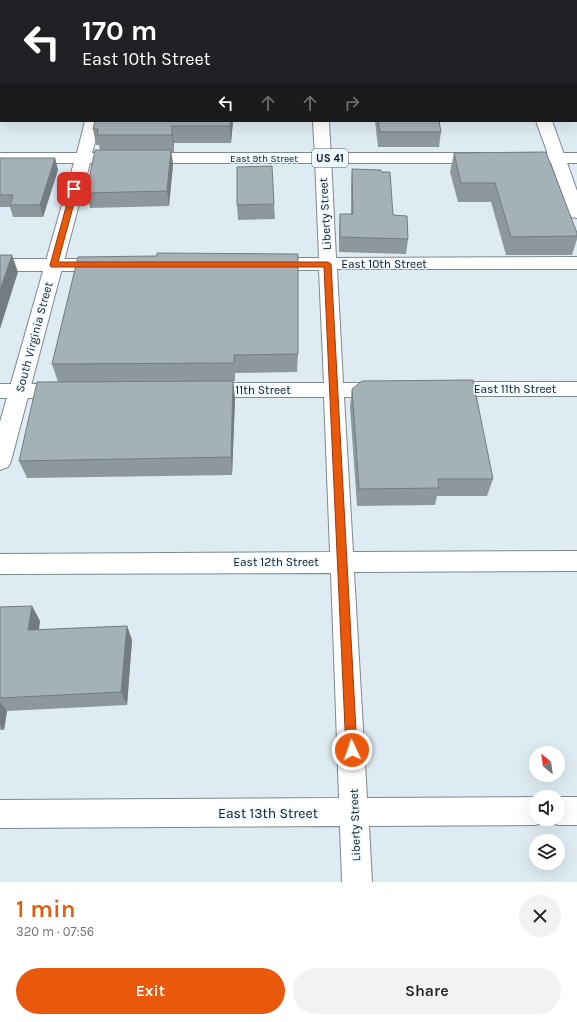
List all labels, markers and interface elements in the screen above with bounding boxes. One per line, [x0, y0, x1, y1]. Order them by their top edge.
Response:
text: 170 m [82, 14, 157, 47]
icon: left [16, 16, 68, 68]
text: East 10th Street [82, 48, 210, 70]
icon: left [215, 92, 237, 114]
icon: ahead [257, 92, 279, 114]
icon: ahead [299, 92, 321, 114]
icon: right [341, 92, 363, 114]
road number: US 41 [312, 149, 348, 167]
street label: East 9th Street [230, 153, 298, 165]
pin [57, 172, 91, 206]
street label: Liberty Street [316, 177, 334, 251]
icon: arrive [63, 178, 85, 200]
street label: East 10th Street [341, 257, 427, 271]
street label: South Virginia Street [13, 280, 56, 394]
street label: East 11th Street [474, 382, 557, 396]
street label: 11th Street [235, 383, 291, 397]
street label: East 12th Street [233, 555, 319, 569]
position arrow [331, 729, 373, 771]
north arrow [529, 746, 565, 782]
map controls [529, 746, 565, 870]
street label: Liberty Street [347, 788, 363, 862]
button: sound [529, 790, 565, 826]
street label: East 13th Street [218, 805, 318, 822]
button: layers [529, 834, 565, 870]
text: 1 min [16, 895, 76, 923]
button: close [519, 895, 561, 937]
text: 320 m · 07:56 [16, 924, 94, 939]
button: Exit [16, 968, 285, 1014]
button: Share [293, 968, 561, 1014]

